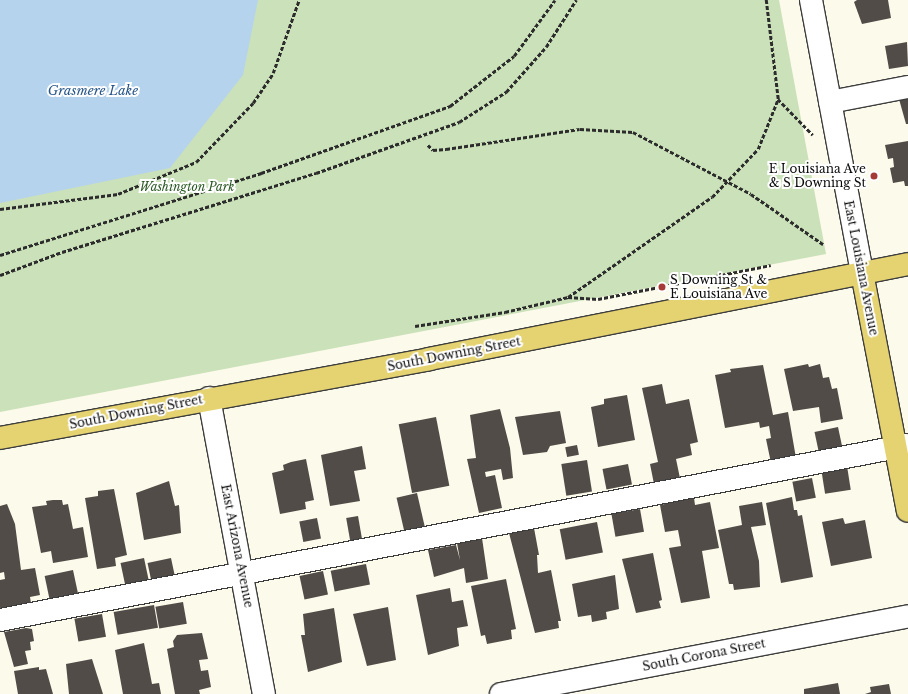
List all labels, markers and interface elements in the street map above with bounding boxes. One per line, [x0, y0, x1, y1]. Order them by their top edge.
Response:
water label: Grasmere Lake [48, 83, 138, 99]
place label: E Louisiana Ave & S Downing St [768, 162, 866, 190]
marker: E Louisiana Ave & S Downing St [869, 171, 879, 181]
park label: Washington Park [139, 180, 235, 194]
street label: East Louisiana Avenue [841, 199, 881, 337]
place label: S Downing St & E Louisiana Ave [670, 273, 768, 301]
marker: S Downing St & E Louisiana Ave [657, 282, 667, 292]
street label: South Downing Street [386, 334, 522, 374]
street label: South Downing Street [68, 392, 204, 432]
street label: East Arizona Avenue [218, 483, 256, 609]
street label: South Corona Street [641, 636, 767, 674]

